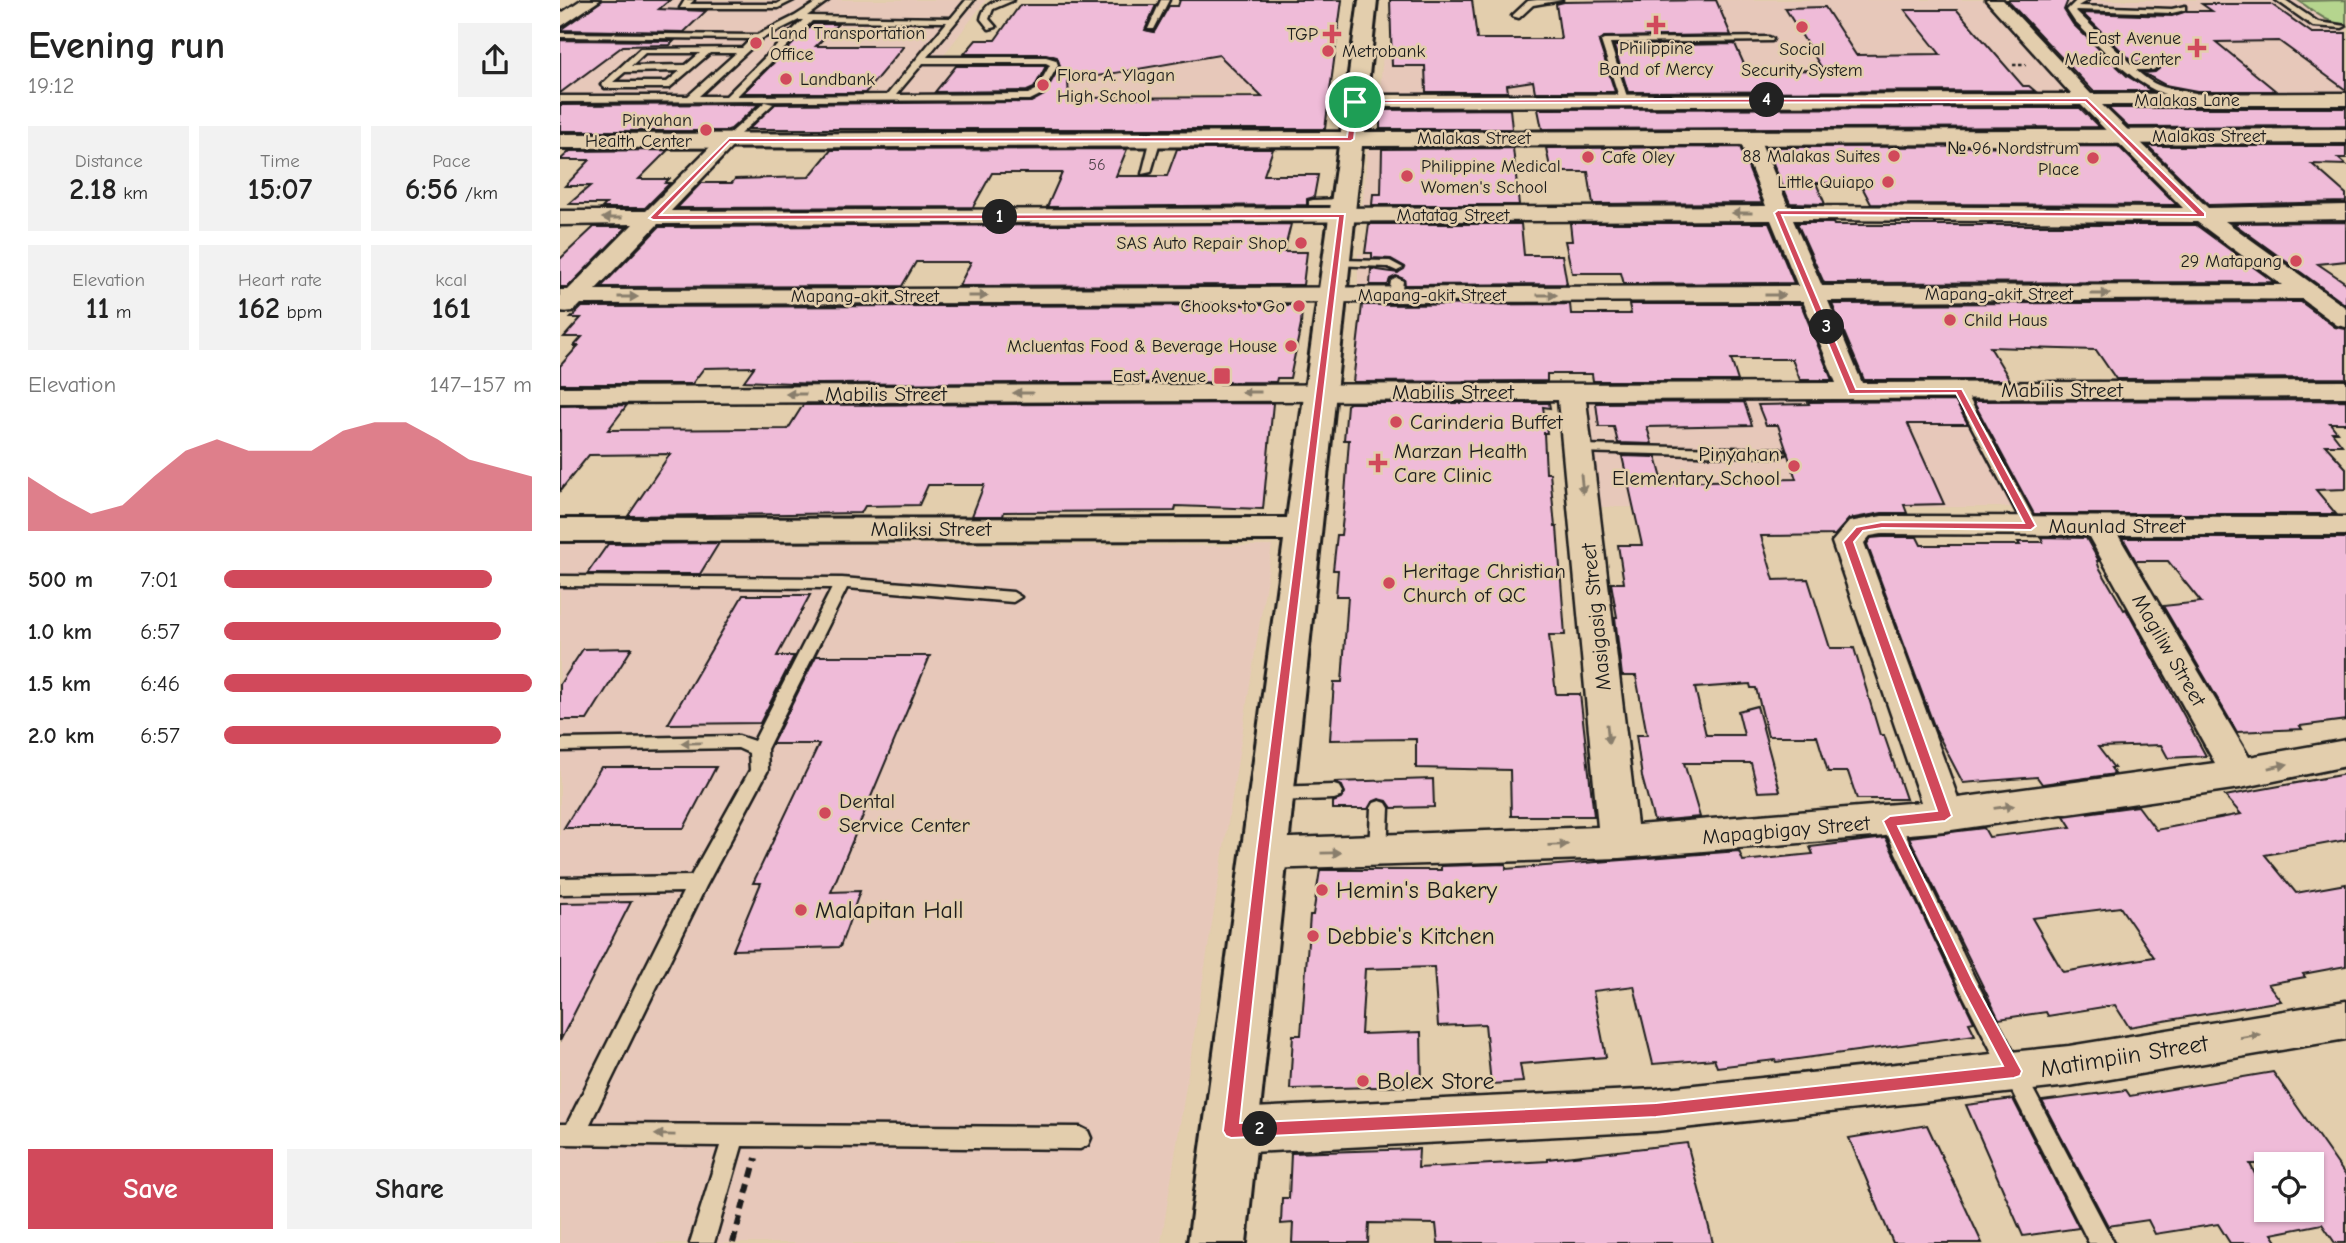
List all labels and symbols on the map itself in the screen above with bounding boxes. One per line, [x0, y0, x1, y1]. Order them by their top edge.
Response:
marker: Philippine Band of Mercy [1646, 15, 1666, 35]
marker: Social Security System [1794, 19, 1810, 35]
place label: Land Transportation Office [770, 23, 925, 65]
place label: TGP [1287, 24, 1318, 45]
marker: TGP [1324, 26, 1340, 42]
place label: East Avenue Medical Center [2065, 28, 2182, 70]
marker: Land Transportation Office [748, 35, 764, 51]
place label: Philippine Band of Mercy [1599, 38, 1714, 80]
marker: East Avenue Medical Center [2187, 38, 2207, 58]
place label: Social Security System [1741, 39, 1863, 81]
place label: Metrobank [1342, 41, 1425, 62]
marker: Metrobank [1320, 43, 1336, 59]
place label: Flora A. Ylagan High School [1057, 65, 1175, 107]
place label: Landbank [800, 69, 875, 90]
marker: Landbank [778, 71, 794, 87]
pin [1325, 72, 1385, 132]
marker: Flora A. Ylagan High School [1035, 77, 1051, 93]
pin: 4 [1750, 82, 1784, 118]
street label: Malakas Lane [2134, 90, 2240, 111]
place label: Pinyahan Health Center [585, 110, 693, 152]
marker: Pinyahan Health Center [698, 122, 714, 138]
street label: Malakas Street [2152, 126, 2267, 147]
street label: Malakas Street [1417, 128, 1532, 149]
place label: № 96 Nordstrum Place [1947, 138, 2079, 180]
place label: 88 Malakas Suites [1742, 146, 1880, 167]
place label: Cafe Oley [1602, 147, 1676, 168]
marker: 88 Malakas Suites [1886, 148, 1902, 164]
marker: Cafe Oley [1580, 149, 1596, 165]
marker: № 96 Nordstrum Place [2085, 150, 2101, 166]
house number: 56 [1088, 156, 1106, 174]
place label: Philippine Medical Women's School [1421, 156, 1561, 198]
marker: Philippine Medical Women's School [1399, 168, 1415, 184]
place label: Little Quiapo [1777, 172, 1874, 193]
marker: Little Quiapo [1880, 174, 1896, 190]
pin: 1 [982, 200, 1018, 234]
street label: Matatag Street [1397, 205, 1510, 226]
one-way arrow [1731, 207, 1753, 219]
one-way arrow [601, 212, 623, 224]
place label: SAS Auto Repair Shop [1117, 233, 1287, 254]
marker: SAS Auto Repair Shop [1293, 235, 1309, 251]
place label: 29 Matapang [2180, 251, 2282, 272]
marker: 29 Matapang [2288, 253, 2304, 269]
street label: Mapang-akit Street [1925, 284, 2074, 305]
street label: Mapang-akit Street [1358, 285, 1507, 306]
street label: Mapang-akit Street [791, 286, 940, 307]
one-way arrow [2090, 288, 2112, 299]
one-way arrow [1537, 289, 1559, 301]
one-way arrow [1764, 289, 1786, 301]
one-way arrow [967, 290, 989, 302]
one-way arrow [617, 291, 639, 303]
place label: Chooks to Go [1180, 296, 1285, 317]
marker: Chooks to Go [1291, 298, 1307, 314]
pin: 3 [1810, 310, 1844, 344]
place label: Child Haus [1964, 310, 2047, 331]
marker: Child Haus [1942, 312, 1958, 328]
place label: Mcluentas Food & Beverage House [1007, 336, 1277, 357]
marker: Mcluentas Food & Beverage House [1283, 338, 1299, 354]
place label: East Avenue [1112, 366, 1206, 387]
marker: East Avenue [1212, 366, 1232, 386]
street label: Mabilis Street [2001, 378, 2124, 402]
street label: Mabilis Street [1392, 380, 1515, 404]
street label: Mabilis Street [825, 382, 948, 406]
one-way arrow [1239, 386, 1261, 398]
one-way arrow [1012, 387, 1034, 399]
one-way arrow [785, 388, 807, 400]
place label: Carinderia Buffet [1410, 410, 1564, 434]
marker: Carinderia Buffet [1388, 414, 1404, 430]
place label: Marzan Health Care Clinic [1394, 439, 1527, 487]
place label: Pinyahan Elementary School [1612, 442, 1780, 490]
marker: Marzan Health Care Clinic [1368, 453, 1388, 473]
marker: Pinyahan Elementary School [1786, 458, 1802, 474]
one-way arrow [1577, 473, 1588, 495]
street label: Maunlad Street [2049, 514, 2186, 538]
street label: Maliksi Street [870, 517, 993, 541]
street label: Masigasig Street [1576, 541, 1616, 692]
place label: Heritage Christian Church of QC [1403, 559, 1566, 607]
marker: Heritage Christian Church of QC [1381, 575, 1397, 591]
street label: Magiliw Street [2127, 590, 2211, 711]
one-way arrow [1603, 723, 1614, 745]
one-way arrow [680, 737, 702, 749]
one-way arrow [2267, 760, 2289, 771]
place label: Dental Service Center [839, 789, 971, 837]
one-way arrow [1993, 802, 2015, 813]
marker: Dental Service Center [817, 805, 833, 821]
street label: Mapagbigay Street [1701, 811, 1872, 849]
one-way arrow [1547, 840, 1569, 851]
one-way arrow [1320, 847, 1342, 859]
place label: Hemin's Bakery [1336, 876, 1498, 904]
marker: Hemin's Bakery [1314, 882, 1330, 898]
place label: Malapitan Hall [815, 896, 963, 924]
marker: Malapitan Hall [793, 902, 809, 918]
place label: Debbie's Kitchen [1327, 922, 1495, 950]
marker: Debbie's Kitchen [1305, 928, 1321, 944]
street label: Matimpiin Street [2038, 1029, 2211, 1083]
one-way arrow [2239, 1030, 2261, 1041]
place label: Bolex Store [1377, 1067, 1494, 1095]
marker: Bolex Store [1355, 1073, 1371, 1089]
pin: 2 [1242, 1112, 1278, 1146]
one-way arrow [654, 1129, 676, 1141]

